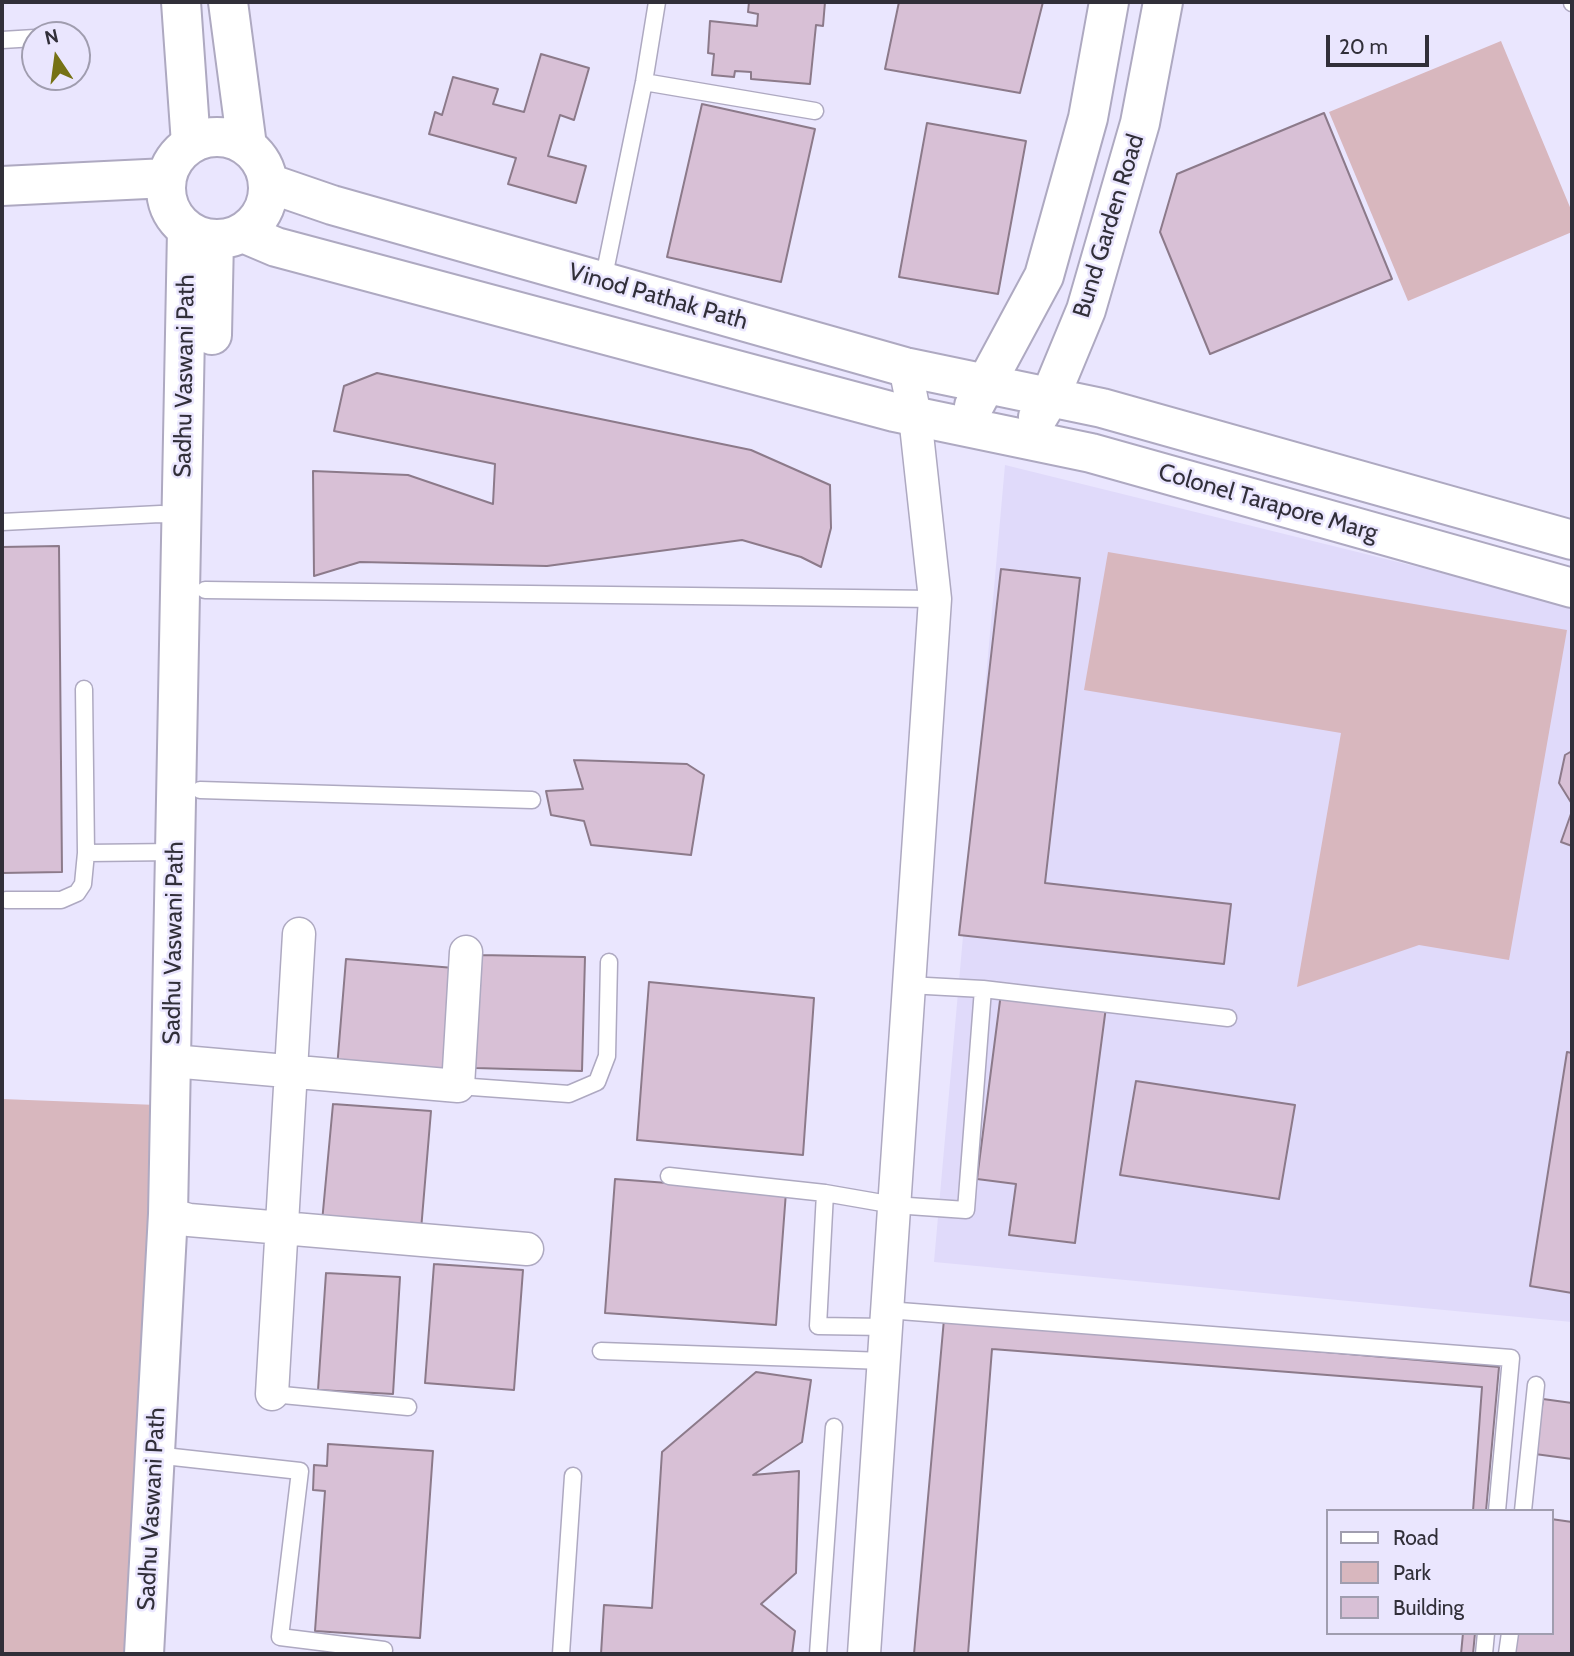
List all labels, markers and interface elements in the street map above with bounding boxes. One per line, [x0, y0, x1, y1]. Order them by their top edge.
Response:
north arrow [21, 21, 91, 91]
scale bar [1329, 21, 1432, 65]
text: N [42, 24, 61, 50]
text: 20 m [1339, 34, 1388, 59]
street label: Bund Garden Road [1067, 131, 1151, 321]
street label: Vinod Pathak Path [565, 258, 751, 336]
street label: Sadhu Vaswani Path [169, 274, 201, 478]
street label: Colonel Tarapore Marg [1155, 458, 1381, 548]
street label: Sadhu Vaswani Path [158, 841, 190, 1045]
street label: Sadhu Vaswani Path [132, 1407, 172, 1611]
legend [1326, 1509, 1553, 1635]
text: Road [1393, 1525, 1439, 1550]
text: Park [1393, 1560, 1431, 1585]
text: Building [1393, 1595, 1464, 1620]

